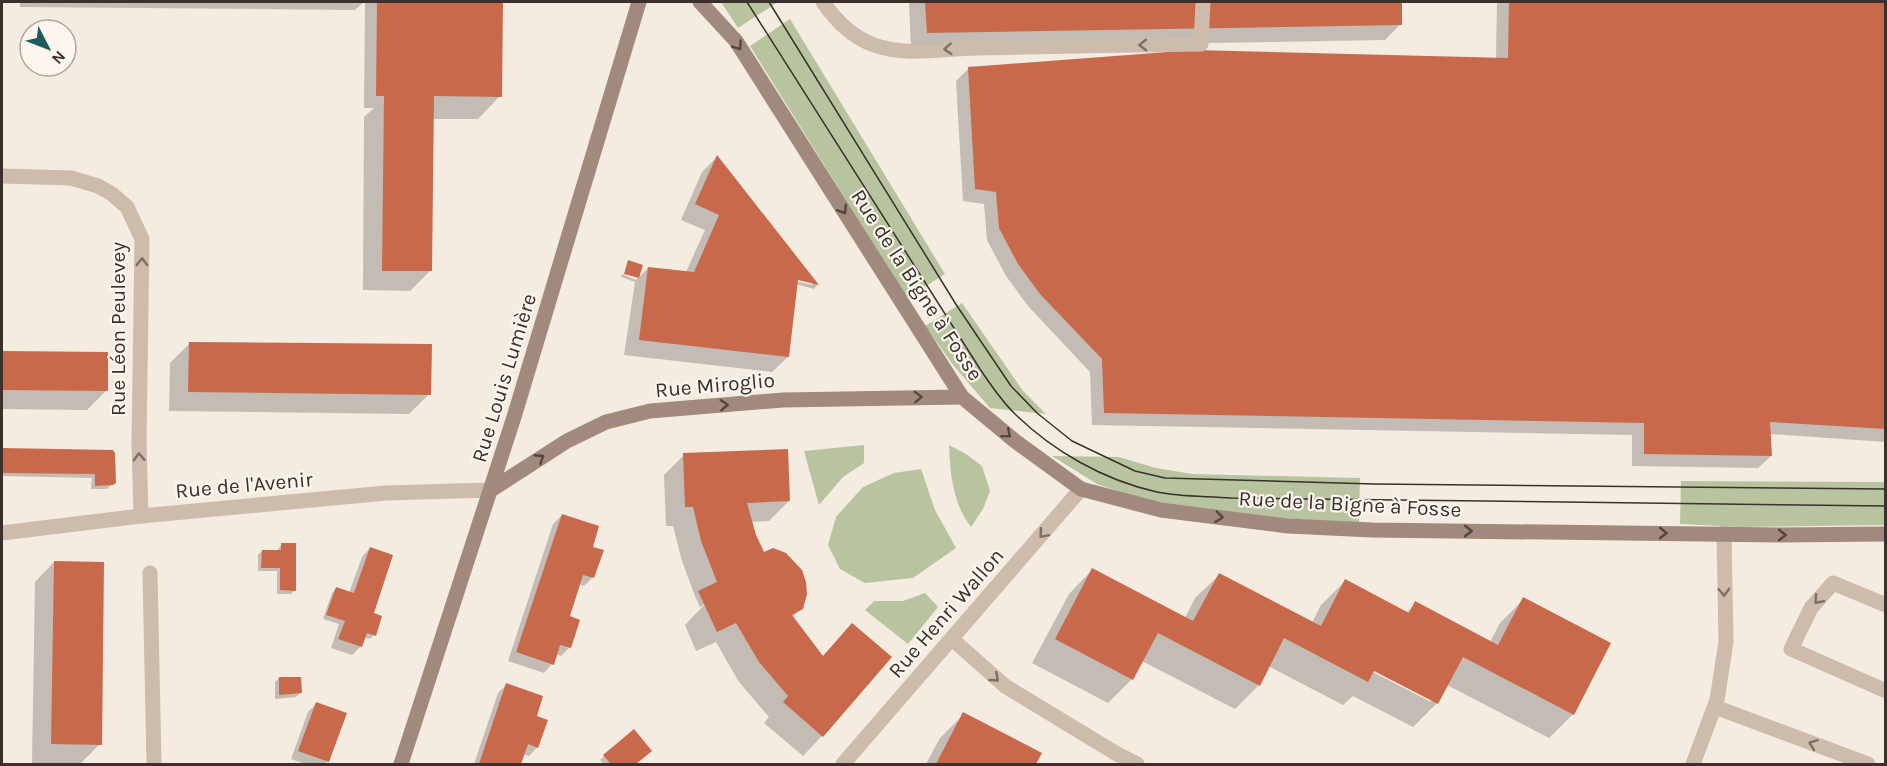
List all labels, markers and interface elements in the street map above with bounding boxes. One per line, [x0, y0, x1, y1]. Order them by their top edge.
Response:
north arrow [18, 18, 78, 78]
one-way arrow [1138, 38, 1147, 51]
one-way arrow [731, 39, 742, 50]
one-way arrow [943, 43, 952, 56]
text: N [48, 47, 70, 68]
street label: Rue de la Bigne à Fosse [846, 185, 988, 385]
one-way arrow [836, 204, 848, 214]
street label: Rue Léon Peulevey [106, 242, 130, 416]
one-way arrow [135, 258, 148, 267]
street label: Rue Louis Lumière [467, 291, 541, 465]
street label: Rue Miroglio [654, 368, 776, 402]
one-way arrow [914, 390, 923, 403]
one-way arrow [719, 398, 728, 411]
one-way arrow [1000, 427, 1011, 438]
one-way arrow [133, 453, 146, 462]
one-way arrow [534, 454, 544, 466]
street label: Rue de l'Avenir [174, 467, 314, 503]
street label: Rue de la Bigne à Fosse [1238, 486, 1462, 522]
one-way arrow [1214, 511, 1223, 523]
one-way arrow [1464, 525, 1473, 537]
one-way arrow [1039, 527, 1050, 538]
one-way arrow [1659, 527, 1668, 539]
one-way arrow [1778, 529, 1787, 541]
street label: Rue Henri Wallon [883, 544, 1009, 682]
one-way arrow [1718, 587, 1731, 596]
one-way arrow [1814, 593, 1825, 604]
one-way arrow [989, 671, 999, 682]
one-way arrow [1808, 739, 1819, 751]

